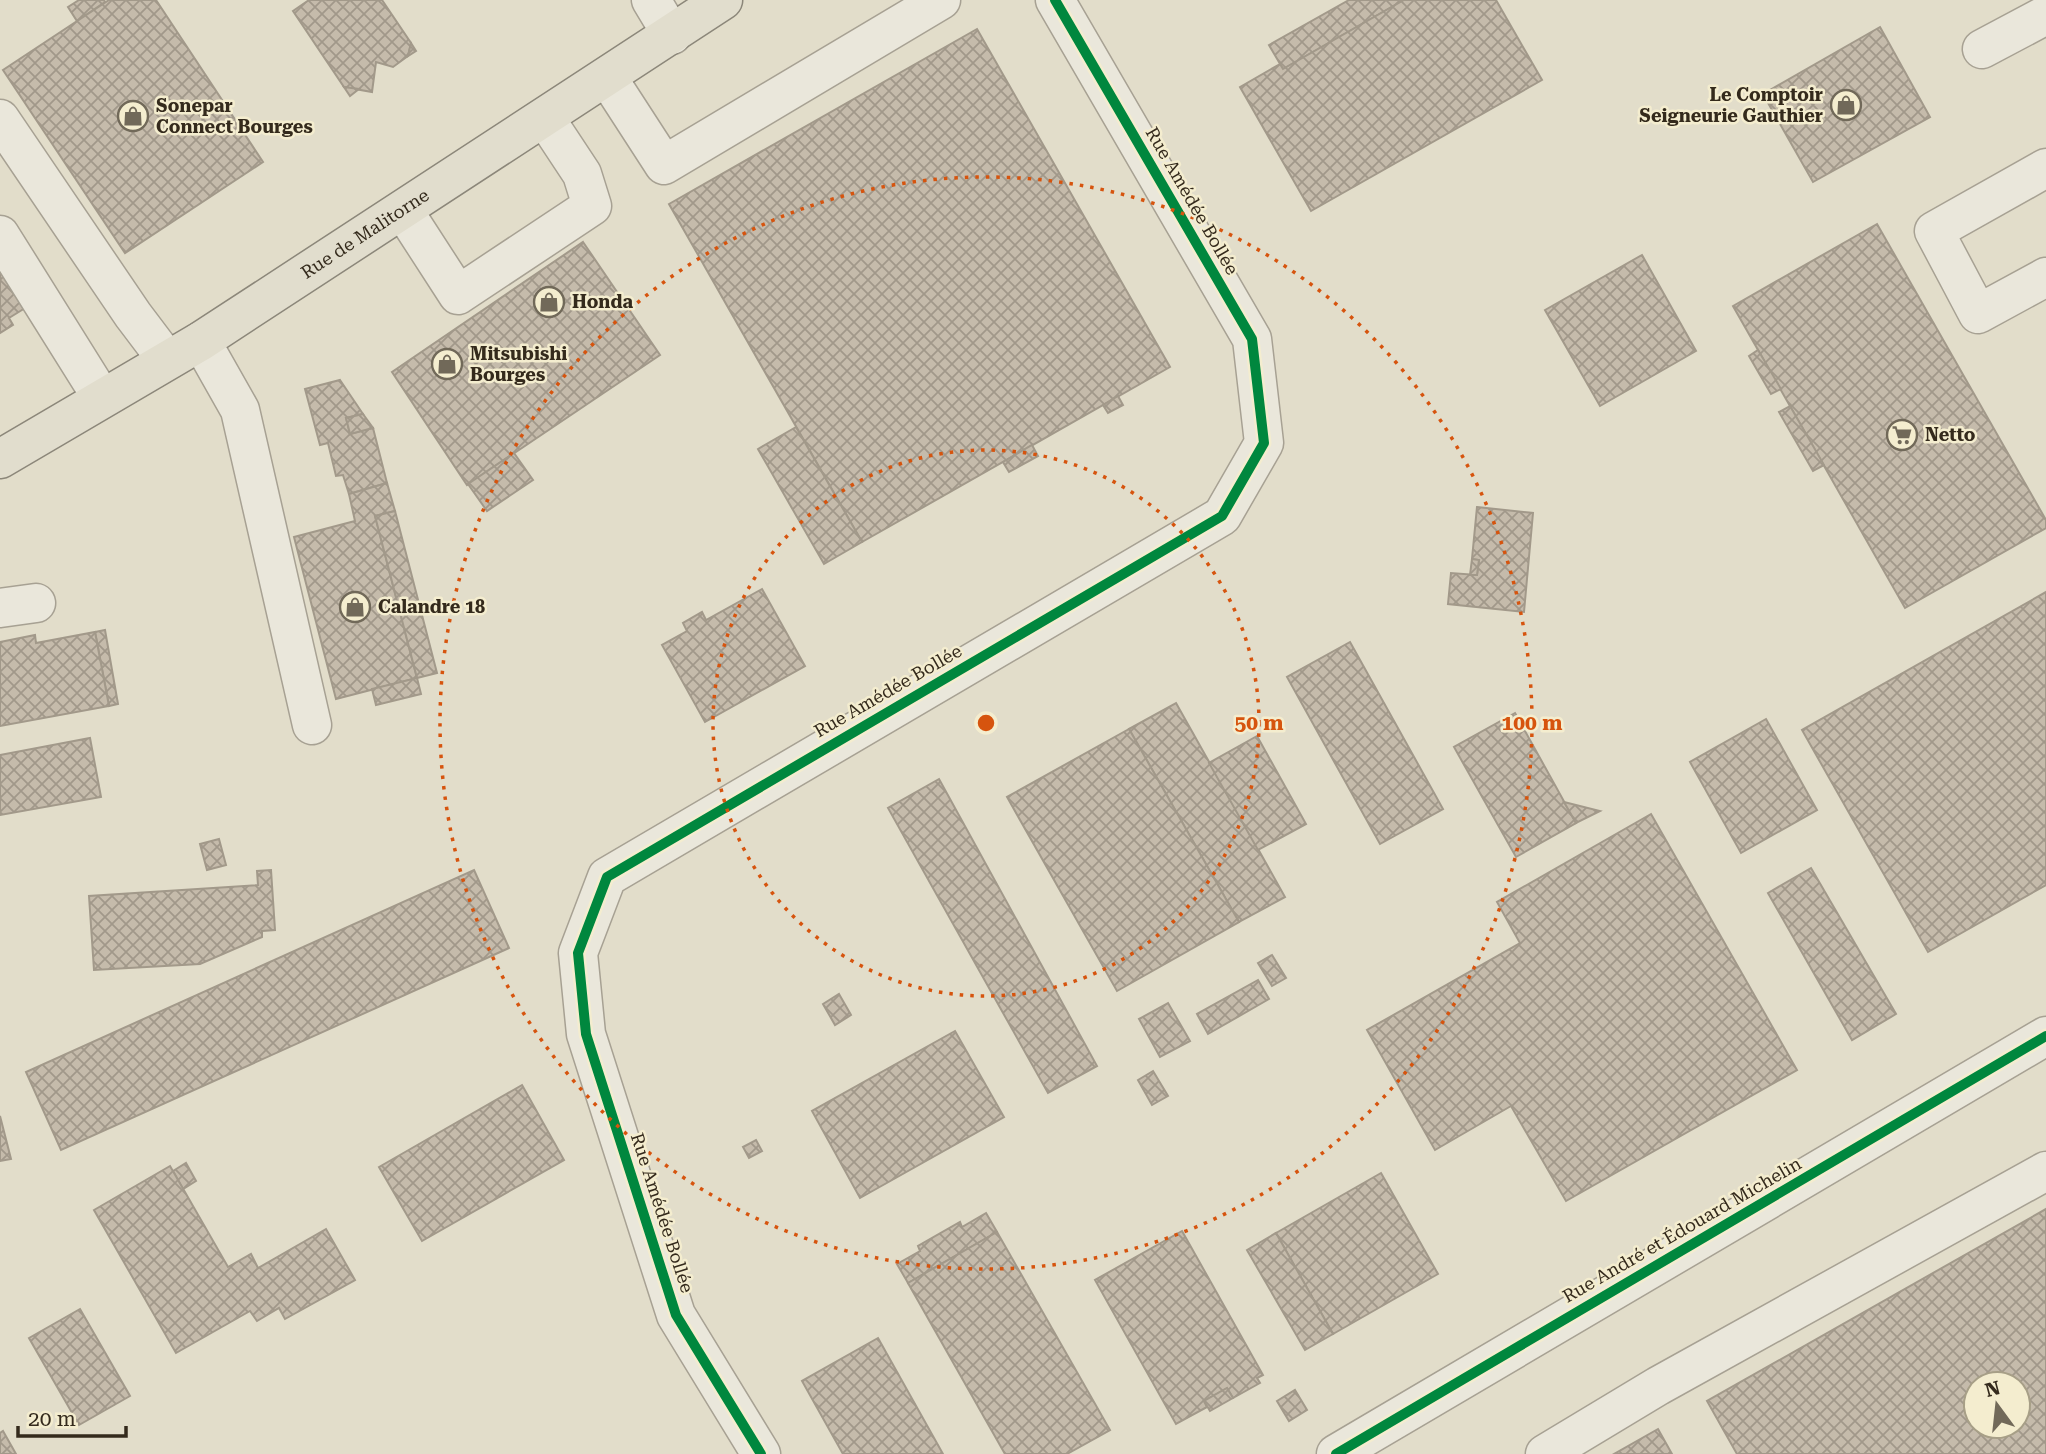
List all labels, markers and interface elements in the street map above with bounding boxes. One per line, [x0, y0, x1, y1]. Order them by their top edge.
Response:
place label: Le Comptoir Seigneurie Gauthier [1639, 84, 1823, 126]
shop icon: Le Comptoir Seigneurie Gauthier [1829, 88, 1863, 122]
place label: Sonepar Connect Bourges [156, 95, 313, 137]
shop icon: Sonepar Connect Bourges [116, 99, 150, 133]
street label: Rue Amédée Bollée [1142, 123, 1243, 278]
street label: Rue de Malitorne [297, 184, 433, 283]
shop icon: Honda [532, 285, 566, 319]
place label: Honda [572, 291, 633, 312]
place label: Mitsubishi Bourges [470, 343, 567, 385]
shop icon: Mitsubishi Bourges [430, 347, 464, 381]
supermarket icon: Netto [1885, 418, 1919, 452]
place label: Netto [1925, 424, 1976, 445]
shop icon: Calandre 18 [338, 590, 372, 624]
place label: Calandre 18 [378, 596, 485, 617]
street label: Rue Amédée Bollée [810, 640, 965, 741]
centre of rings [974, 711, 998, 735]
text: 50 m [1234, 711, 1284, 735]
text: 100 m [1502, 711, 1562, 735]
street label: Rue Amédée Bollée [627, 1130, 698, 1296]
street label: Rue André et Édouard Michelin [1559, 1152, 1805, 1307]
north arrow [1962, 1370, 2032, 1440]
text: N [1983, 1376, 2003, 1402]
scale bar [18, 1394, 126, 1438]
text: 20 m [28, 1407, 76, 1431]

